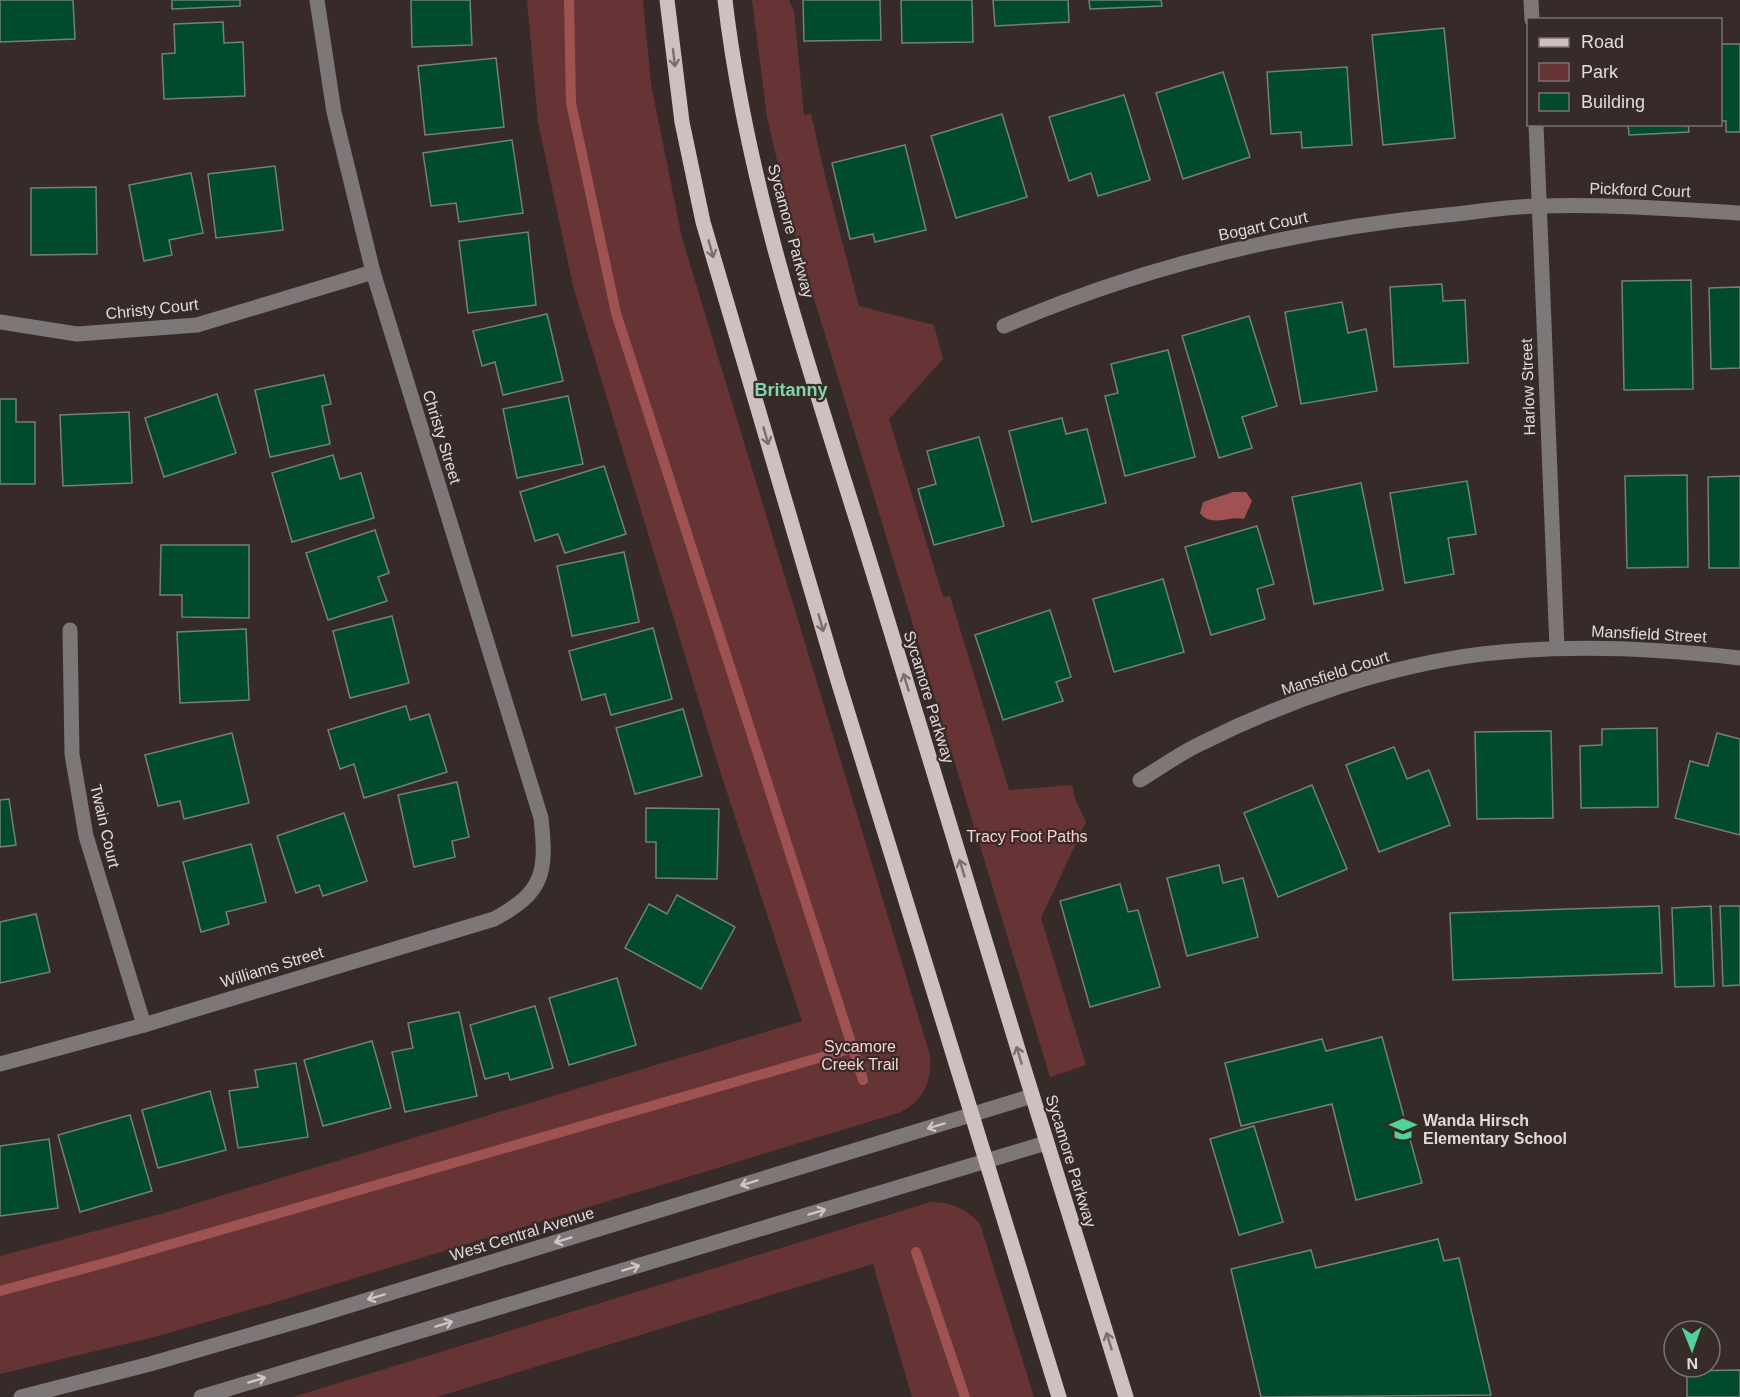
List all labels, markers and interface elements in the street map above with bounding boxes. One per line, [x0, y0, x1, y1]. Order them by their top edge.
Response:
legend [1527, 18, 1722, 126]
text: Road [1581, 32, 1624, 52]
one-way arrow [669, 48, 680, 67]
text: Park [1581, 62, 1619, 82]
text: Building [1581, 92, 1645, 112]
street label: Sycamore Parkway [765, 162, 817, 300]
street label: Pickford Court [1589, 180, 1691, 200]
street label: Bogart Court [1217, 208, 1310, 244]
one-way arrow [706, 239, 717, 258]
street label: Christy Court [105, 296, 200, 322]
street label: Harlow Street [1518, 338, 1538, 436]
district label: Britanny [754, 380, 828, 400]
street label: Christy Street [420, 388, 464, 486]
one-way arrow [761, 426, 772, 445]
one-way arrow [816, 613, 827, 632]
street label: Mansfield Street [1591, 622, 1708, 646]
street label: Sycamore Parkway [901, 629, 957, 765]
street label: Mansfield Court [1279, 647, 1391, 698]
one-way arrow [900, 673, 911, 692]
street label: Twain Court [87, 782, 123, 870]
park label: Tracy Foot Paths [966, 828, 1088, 845]
one-way arrow [956, 859, 967, 878]
street label: Williams Street [219, 943, 326, 991]
park label: Sycamore Creek Trail [821, 1038, 899, 1073]
one-way arrow [1013, 1046, 1024, 1065]
street label: Sycamore Parkway [1043, 1093, 1099, 1229]
place label: Wanda Hirsch Elementary School [1423, 1112, 1567, 1147]
school or university icon: Wanda Hirsch Elementary School [1388, 1114, 1418, 1144]
one-way arrow [927, 1121, 946, 1132]
one-way arrow [740, 1178, 759, 1189]
street label: West Central Avenue [448, 1204, 596, 1264]
one-way arrow [807, 1206, 826, 1217]
one-way arrow [554, 1235, 573, 1246]
one-way arrow [621, 1262, 640, 1273]
one-way arrow [367, 1292, 386, 1303]
one-way arrow [434, 1318, 453, 1329]
north arrow [1662, 1319, 1722, 1379]
one-way arrow [1102, 1332, 1113, 1351]
text: N [1686, 1355, 1698, 1372]
one-way arrow [247, 1374, 266, 1385]

